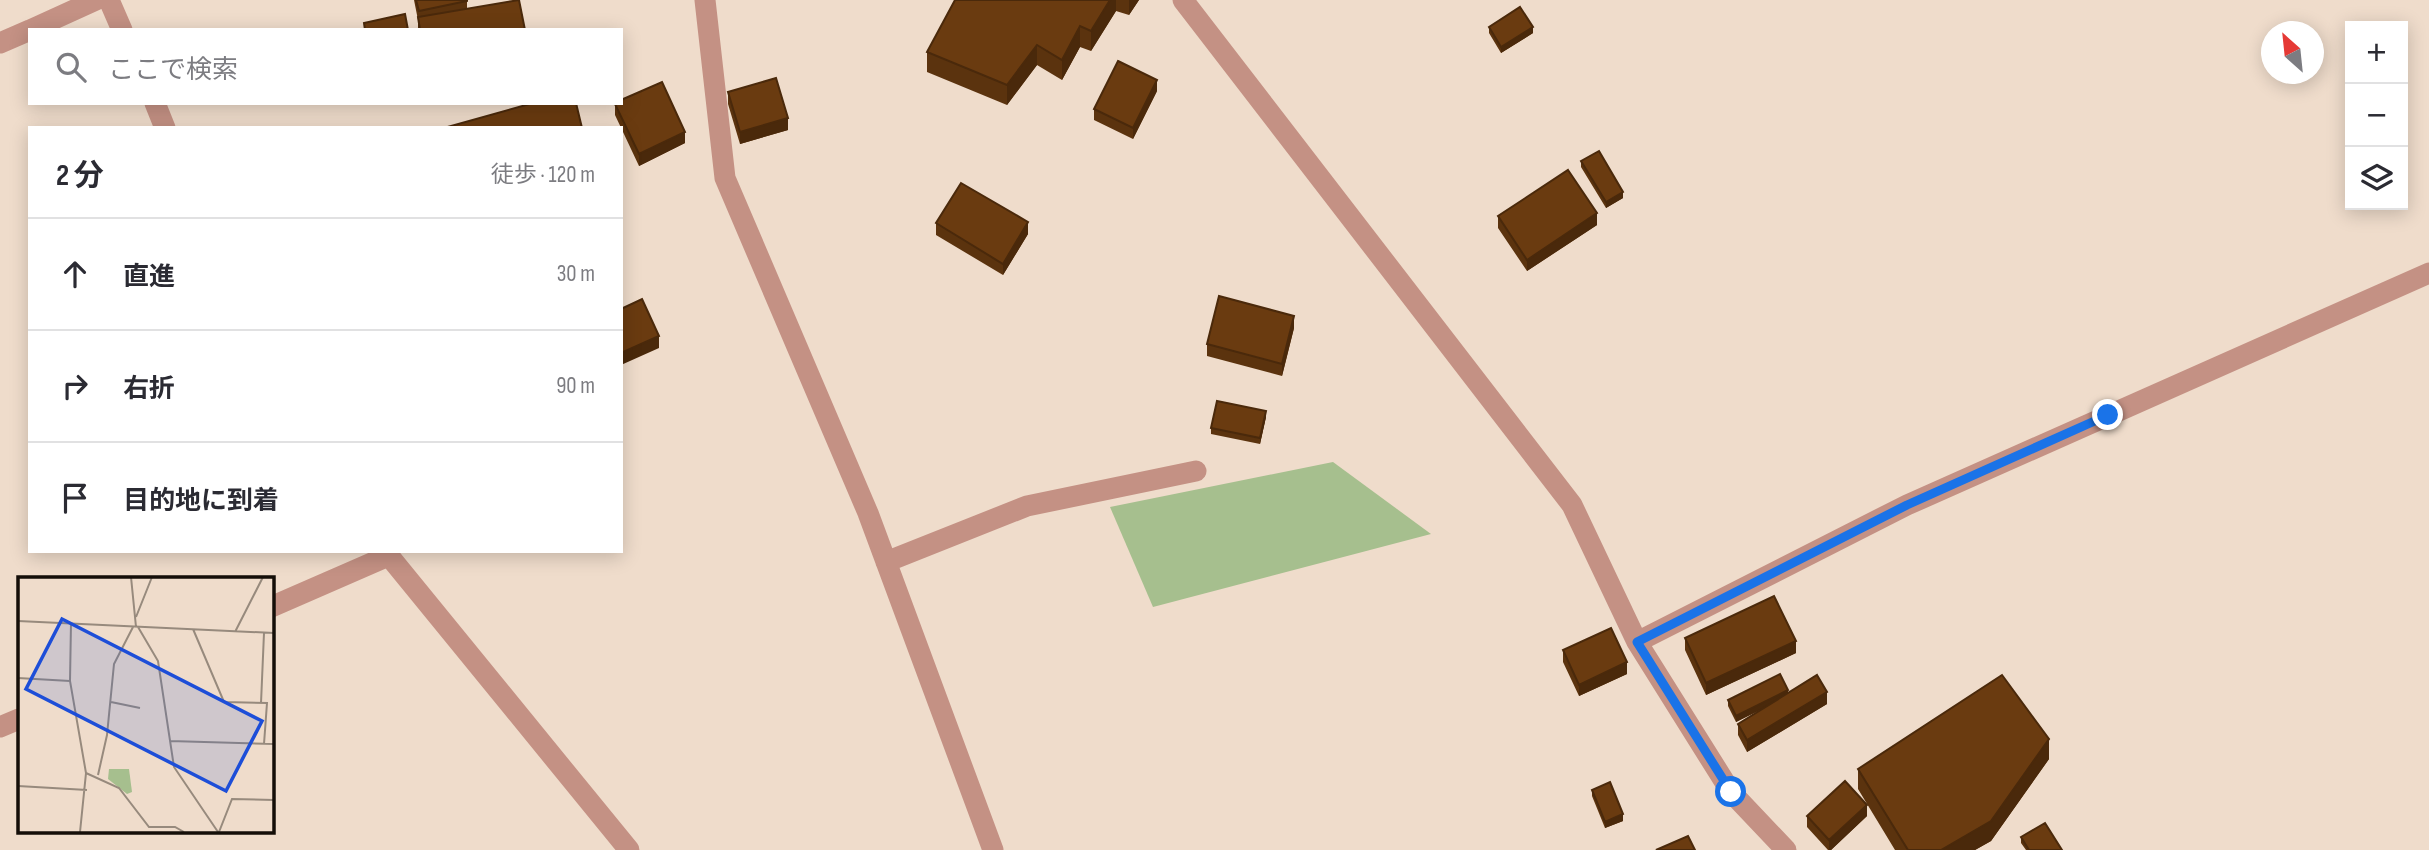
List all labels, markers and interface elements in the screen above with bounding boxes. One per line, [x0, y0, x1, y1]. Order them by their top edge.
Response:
north arrow [2261, 21, 2324, 84]
map controls [2345, 21, 2408, 210]
button: + [2345, 21, 2408, 84]
search box [28, 28, 623, 105]
icon: search [52, 48, 90, 86]
text: ここで検索 [108, 55, 238, 86]
button: − [2345, 84, 2408, 147]
button: layers [2345, 147, 2408, 210]
text: 2 分 [56, 158, 104, 194]
text: 徒歩 · 120 m [491, 161, 595, 189]
icon: ahead [56, 255, 94, 293]
text: 30 m [557, 260, 595, 288]
text: 直進 [123, 262, 175, 293]
icon: right [56, 367, 94, 405]
text: 90 m [556, 372, 595, 400]
text: 右折 [123, 374, 175, 405]
route end [2092, 399, 2123, 430]
icon: arrive [56, 479, 94, 517]
text: 目的地に到着 [123, 486, 279, 517]
inset map [18, 577, 273, 832]
route start [1715, 776, 1746, 807]

